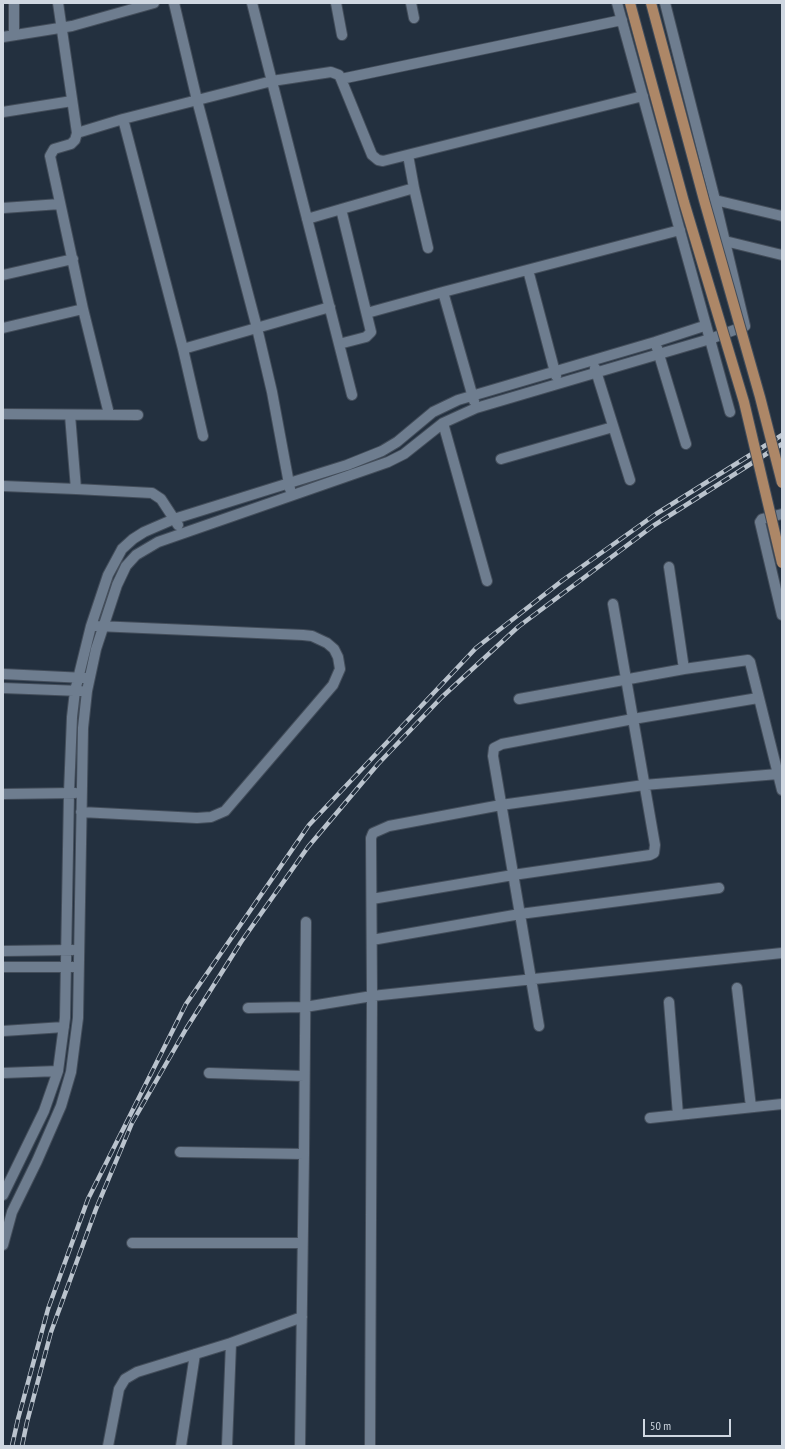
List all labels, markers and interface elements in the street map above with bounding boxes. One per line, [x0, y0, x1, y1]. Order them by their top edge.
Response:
scale bar [645, 1411, 733, 1437]
text: 50 m [650, 1418, 671, 1433]

